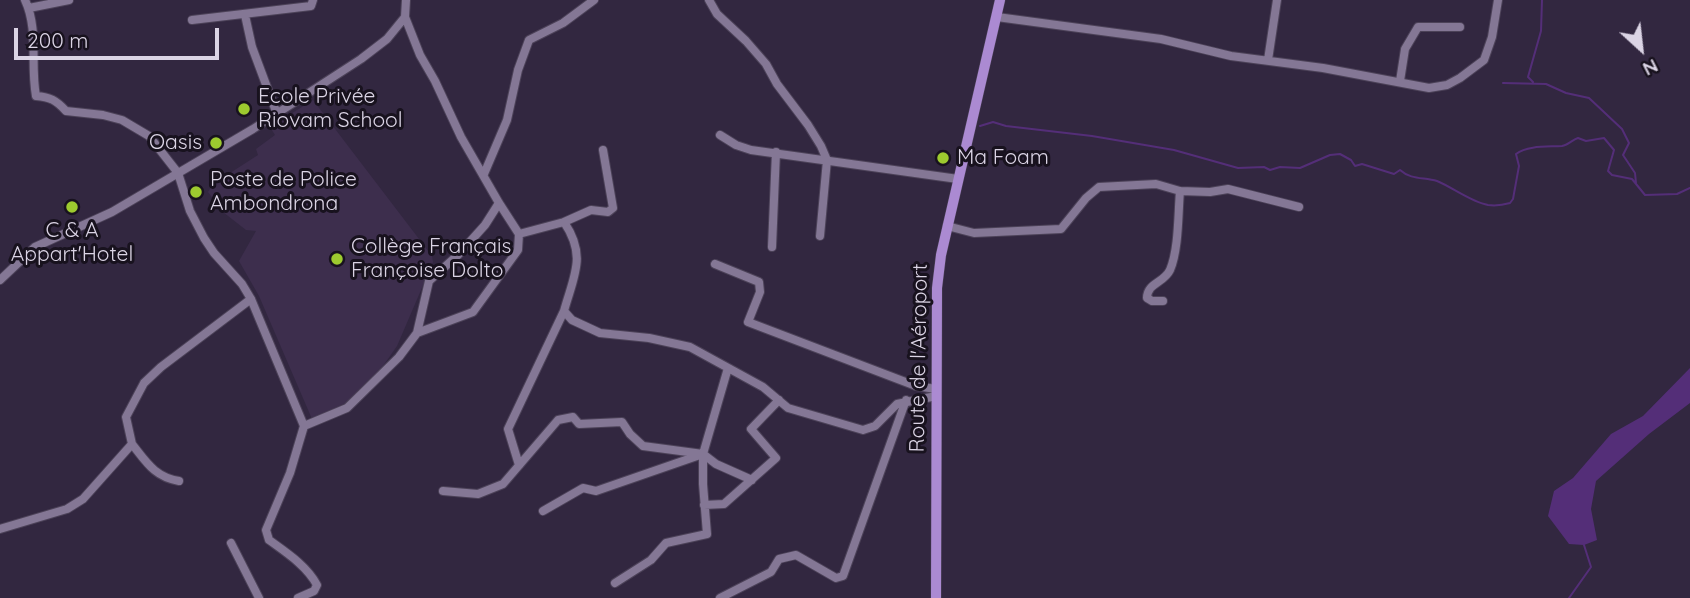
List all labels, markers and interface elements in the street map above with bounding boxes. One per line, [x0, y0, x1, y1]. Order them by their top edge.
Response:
scale bar [18, 14, 222, 58]
north arrow [1606, 14, 1676, 84]
text: 200 m [27, 27, 89, 53]
text: N [1639, 54, 1662, 82]
place label: Ecole Privée Riovam School [258, 84, 403, 134]
marker: Ecole Privée Riovam School [236, 101, 252, 117]
place label: Oasis [149, 130, 202, 156]
marker: Oasis [208, 135, 224, 151]
place label: Ma Foam [957, 145, 1049, 171]
marker: Ma Foam [935, 150, 951, 166]
place label: Poste de Police Ambondrona [210, 167, 357, 217]
marker: Poste de Police Ambondrona [188, 184, 204, 200]
marker: C & A Appart'Hotel [64, 199, 80, 215]
place label: C & A Appart'Hotel [11, 218, 133, 268]
place label: Collège Français Françoise Dolto [351, 234, 511, 284]
marker: Collège Français Françoise Dolto [329, 251, 345, 267]
street label: Route de l'Aéroport [905, 263, 933, 453]

